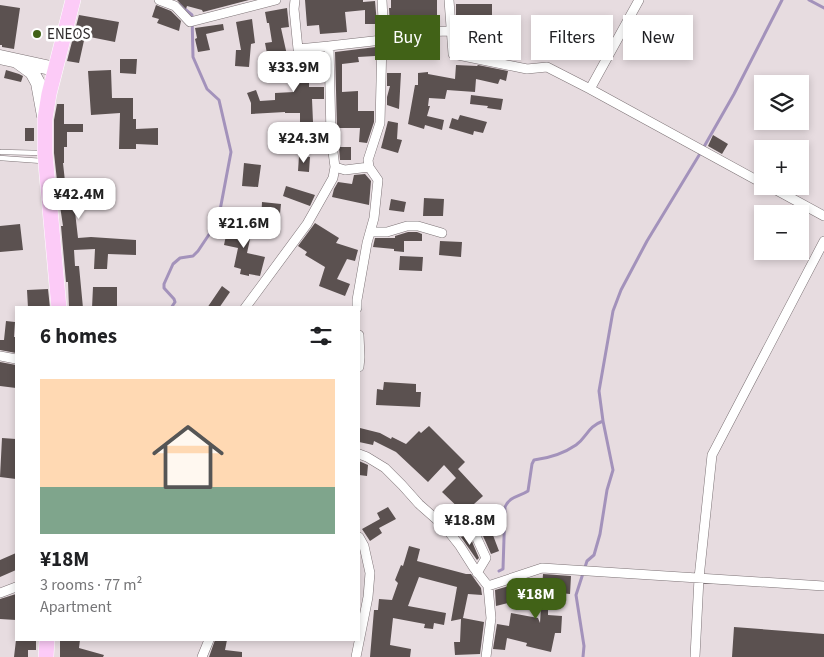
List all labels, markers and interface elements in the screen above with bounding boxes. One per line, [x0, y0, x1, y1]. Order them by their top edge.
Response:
chip: Buy [375, 15, 440, 60]
chip: Rent [450, 15, 521, 60]
chip: Filters [531, 15, 613, 60]
chip: New [623, 15, 693, 60]
place label: ENEOS [47, 24, 91, 45]
marker: ENEOS [31, 28, 43, 40]
pin: ¥33.9M [253, 51, 335, 93]
text: ¥33.9M [269, 56, 319, 78]
map controls [754, 75, 809, 260]
button: layers [754, 75, 809, 130]
pin: ¥24.3M [263, 121, 345, 164]
text: ¥24.3M [279, 127, 329, 149]
button: + [754, 140, 809, 195]
pin: ¥42.4M [38, 178, 120, 220]
text: ¥42.4M [54, 183, 104, 205]
button: − [754, 205, 809, 260]
pin: ¥21.6M [203, 206, 285, 249]
text: ¥21.6M [219, 212, 269, 234]
text: 6 homes [40, 321, 117, 351]
icon: filters [307, 322, 335, 350]
icon: home [143, 412, 233, 502]
pin: ¥18.8M [429, 504, 511, 546]
text: ¥18.8M [445, 509, 495, 531]
text: ¥18M [40, 544, 89, 574]
text: 3 rooms · 77 m² [40, 574, 142, 596]
pin: ¥18M [506, 578, 566, 620]
text: ¥18M [517, 583, 555, 605]
text: Apartment [40, 596, 112, 618]

